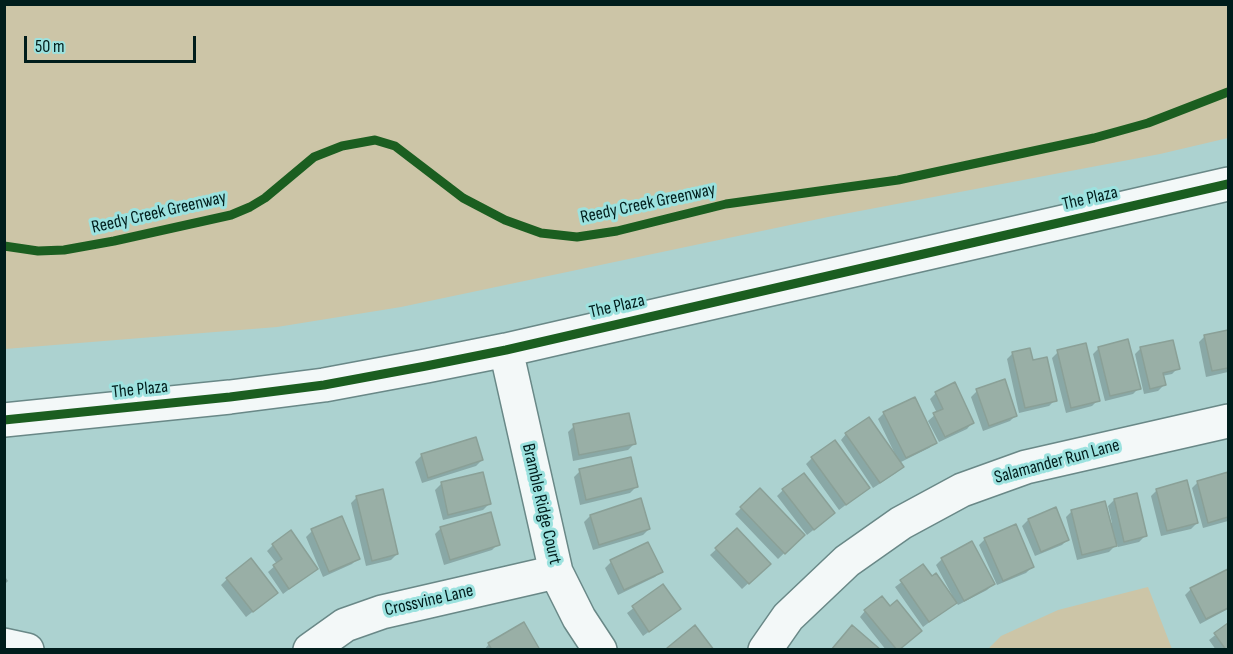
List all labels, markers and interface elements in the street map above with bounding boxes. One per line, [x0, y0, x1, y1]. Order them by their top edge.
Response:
scale bar [27, 24, 200, 62]
text: 50 m [35, 36, 65, 57]
street label: Reedy Creek Greenway [579, 179, 717, 229]
street label: The Plaza [1060, 182, 1120, 216]
street label: Reedy Creek Greenway [90, 187, 228, 239]
street label: The Plaza [587, 290, 647, 324]
street label: The Plaza [111, 376, 169, 404]
street label: Salamander Run Lane [992, 435, 1122, 489]
street label: Bramble Ridge Court [517, 442, 565, 566]
street label: Crossvine Lane [383, 580, 475, 622]

